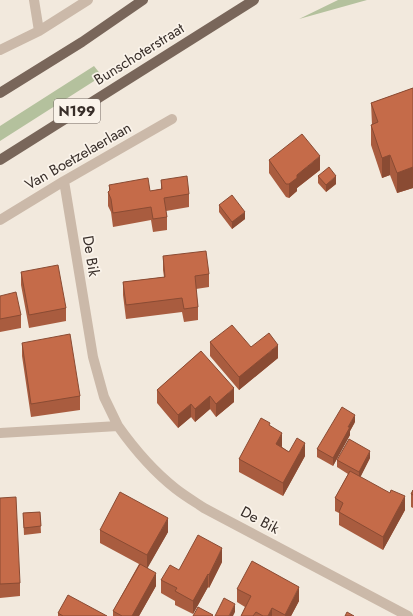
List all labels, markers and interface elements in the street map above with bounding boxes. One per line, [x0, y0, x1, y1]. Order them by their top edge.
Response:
street label: Bunschoterstraat [90, 17, 189, 91]
road number: N199 [54, 99, 100, 123]
street label: Van Boetzelaerlaan [21, 117, 135, 195]
street label: De Bik [77, 234, 105, 279]
street label: De Bik [237, 501, 284, 540]

